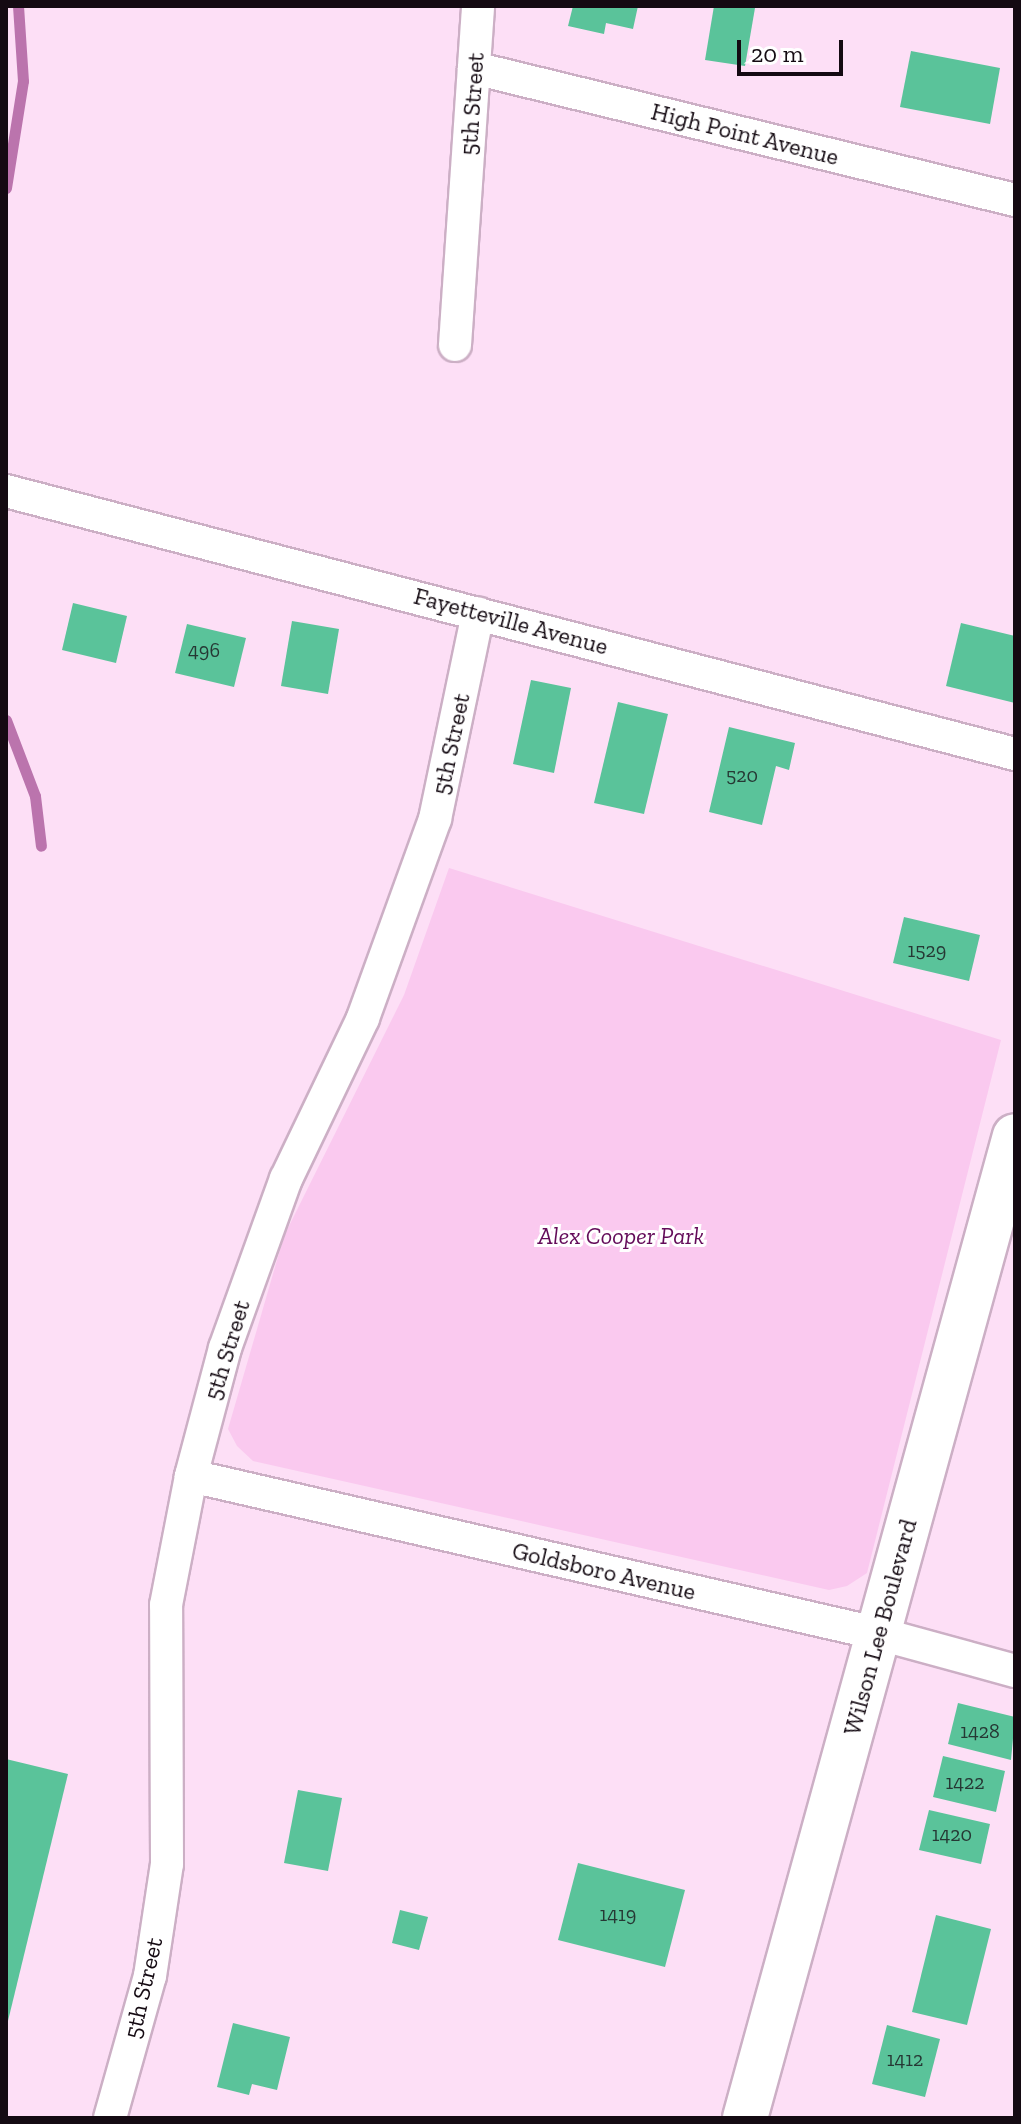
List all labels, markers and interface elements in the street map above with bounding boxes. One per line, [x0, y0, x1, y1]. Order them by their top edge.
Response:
scale bar [741, 24, 847, 74]
text: 20 m [751, 39, 803, 68]
street label: 5th Street [454, 51, 490, 157]
street label: High Point Avenue [648, 97, 842, 171]
street label: Fayetteville Avenue [410, 581, 612, 661]
house number: 496 [188, 638, 220, 662]
street label: 5th Street [426, 690, 476, 798]
house number: 520 [726, 763, 758, 787]
house number: 1529 [908, 938, 946, 962]
park label: Alex Cooper Park [538, 1222, 704, 1250]
street label: 5th Street [198, 1296, 256, 1404]
street label: Wilson Lee Boulevard [837, 1516, 923, 1738]
street label: Goldsboro Avenue [509, 1536, 699, 1606]
house number: 1428 [960, 1719, 1000, 1743]
house number: 1422 [945, 1770, 985, 1794]
house number: 1420 [932, 1822, 972, 1846]
house number: 1419 [600, 1902, 636, 1926]
street label: 5th Street [117, 1934, 169, 2042]
house number: 1412 [887, 2047, 923, 2071]

